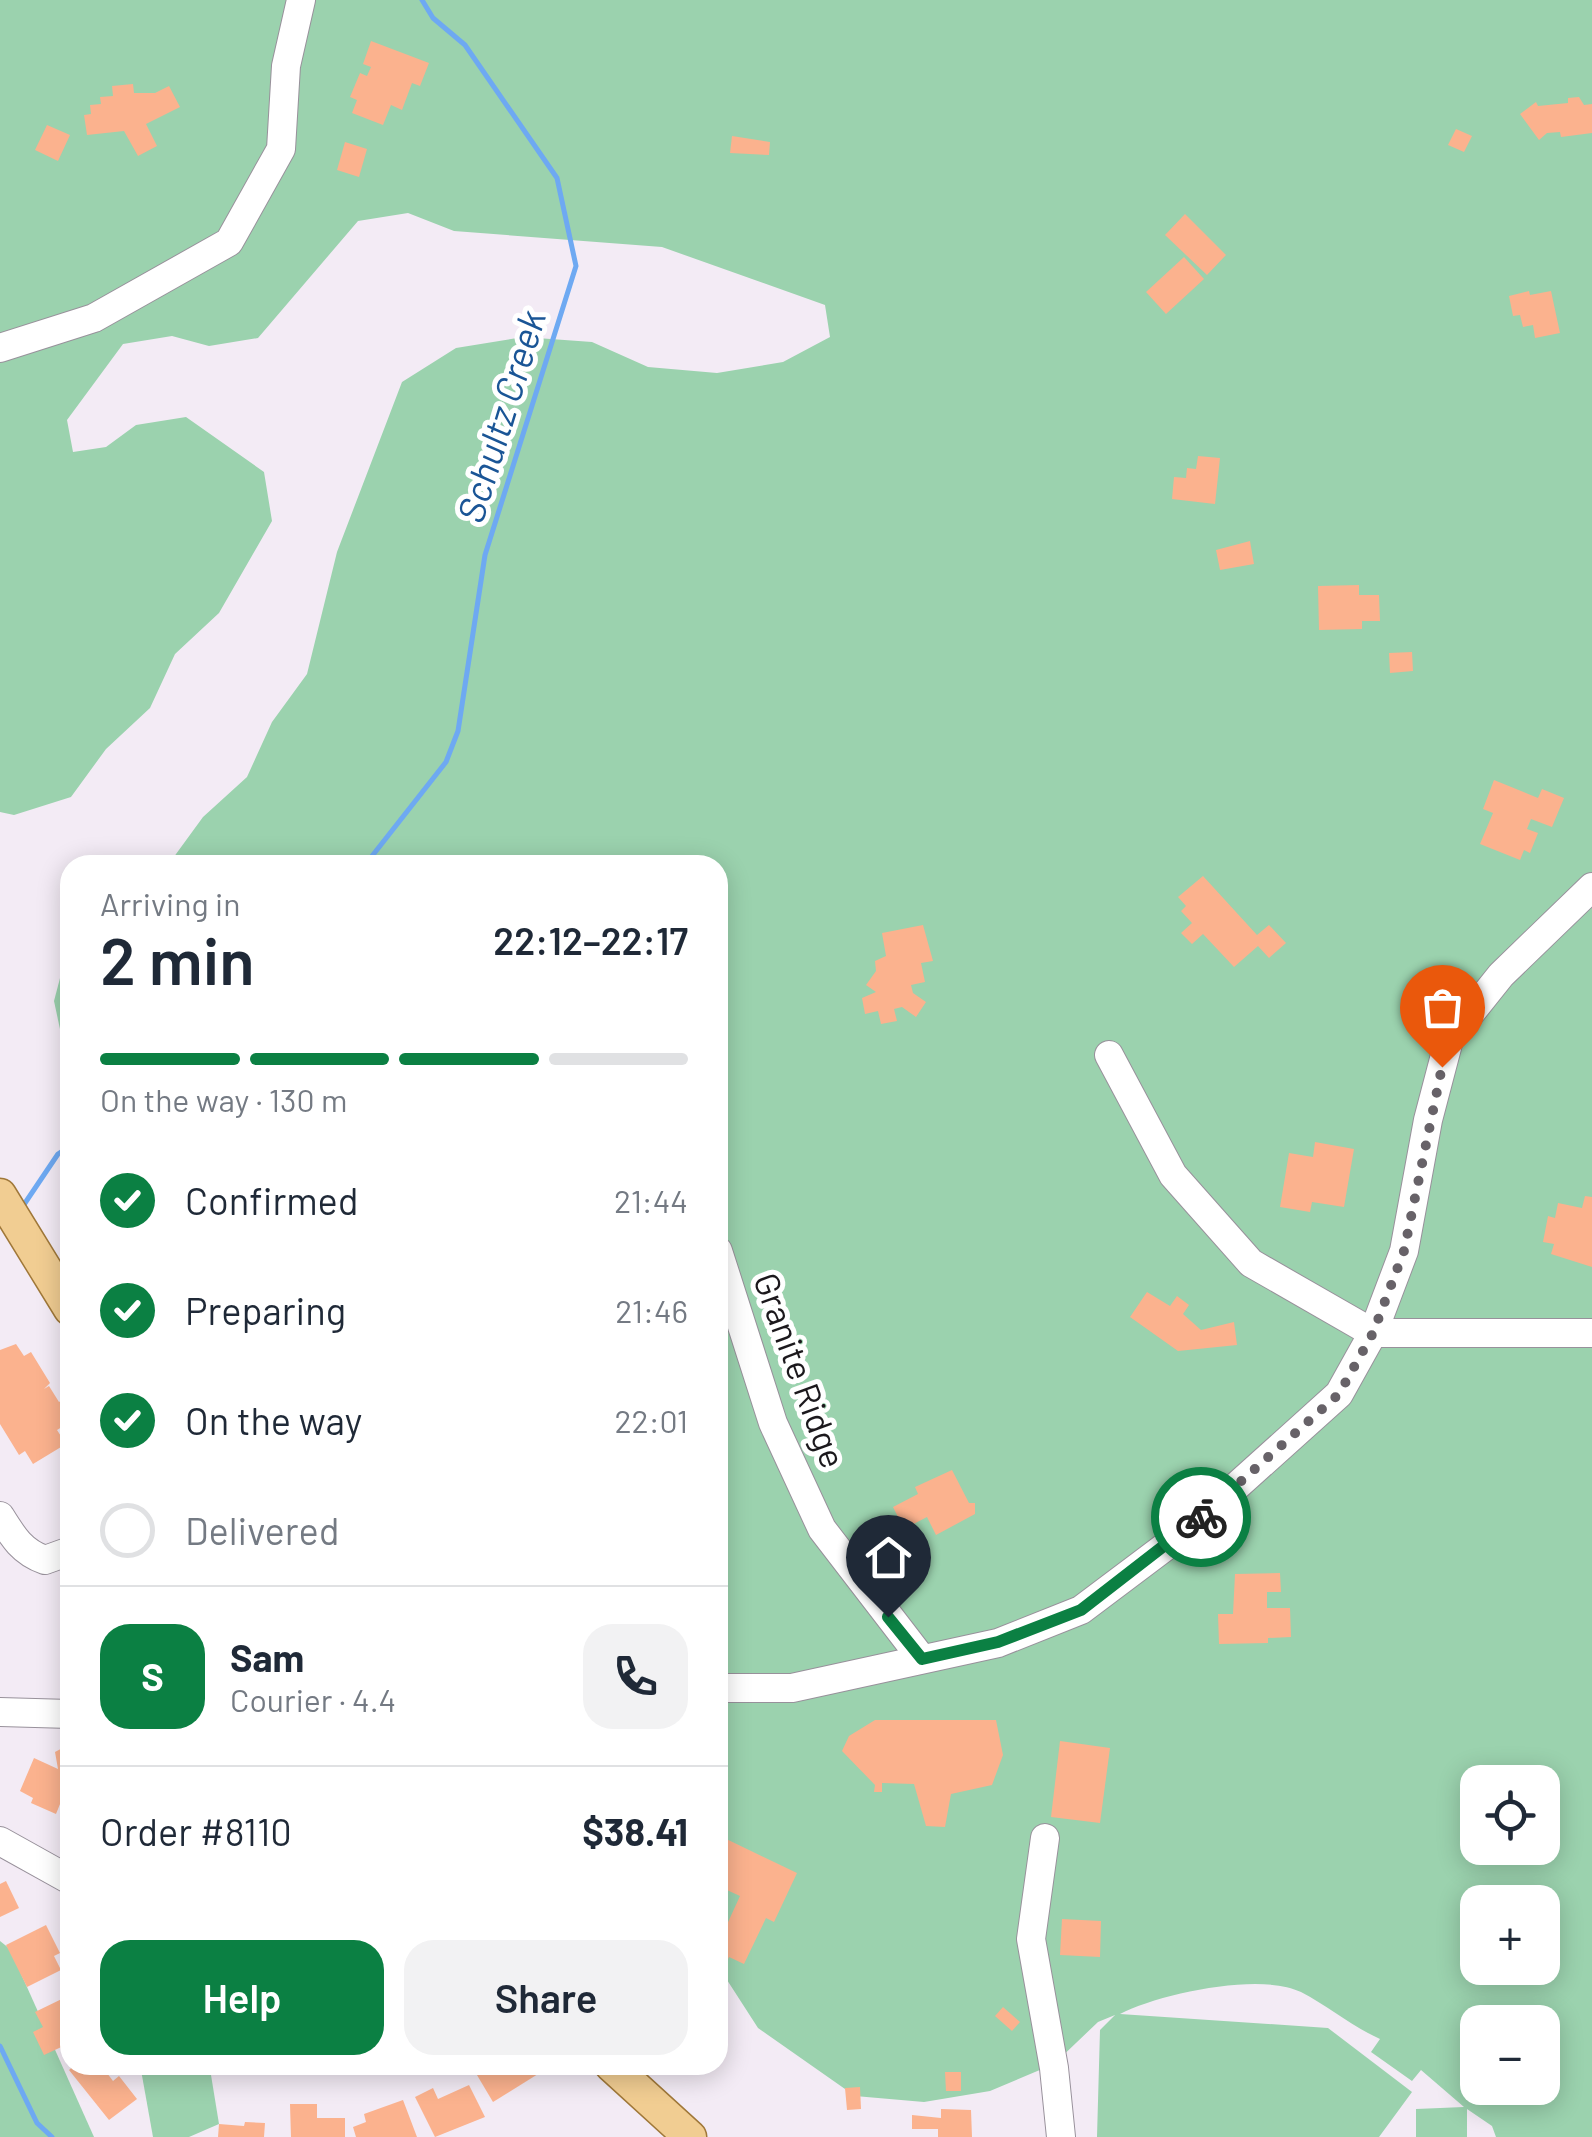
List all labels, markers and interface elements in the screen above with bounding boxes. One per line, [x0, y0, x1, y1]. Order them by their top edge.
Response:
water label: Schultz Creek [446, 304, 554, 528]
text: Arriving in [100, 884, 240, 922]
text: 22:12–22:17 [493, 917, 688, 963]
text: 2 min [100, 920, 255, 998]
pin [1400, 965, 1485, 1068]
icon: bag [1415, 980, 1470, 1035]
text: On the way · 130 m [100, 1080, 347, 1118]
icon: check [100, 1173, 155, 1228]
text: Confirmed [185, 1177, 358, 1223]
text: 21:44 [614, 1181, 688, 1219]
street label: Granite Ridge [746, 1267, 856, 1473]
icon: check [100, 1283, 155, 1338]
text: Preparing [185, 1287, 346, 1333]
text: 21:46 [615, 1291, 688, 1329]
icon: check [100, 1393, 155, 1448]
text: On the way [185, 1397, 362, 1443]
text: 22:01 [614, 1401, 688, 1439]
courier [1151, 1467, 1251, 1567]
icon: bike [1174, 1490, 1229, 1545]
text: Delivered [185, 1507, 339, 1553]
pin [846, 1515, 931, 1618]
icon: home [861, 1530, 916, 1585]
button: phone [583, 1624, 688, 1729]
text: Sam [230, 1634, 304, 1680]
text: S [141, 1653, 164, 1699]
text: Courier · 4.4 [230, 1680, 396, 1718]
map controls [1460, 1765, 1560, 2105]
button: locate [1460, 1765, 1560, 1865]
text: Order #8110 [100, 1808, 292, 1854]
text: $38.41 [582, 1808, 688, 1854]
button: + [1460, 1885, 1560, 1985]
button: Help [100, 1940, 384, 2055]
button: Share [404, 1940, 688, 2055]
button: − [1460, 2005, 1560, 2105]

